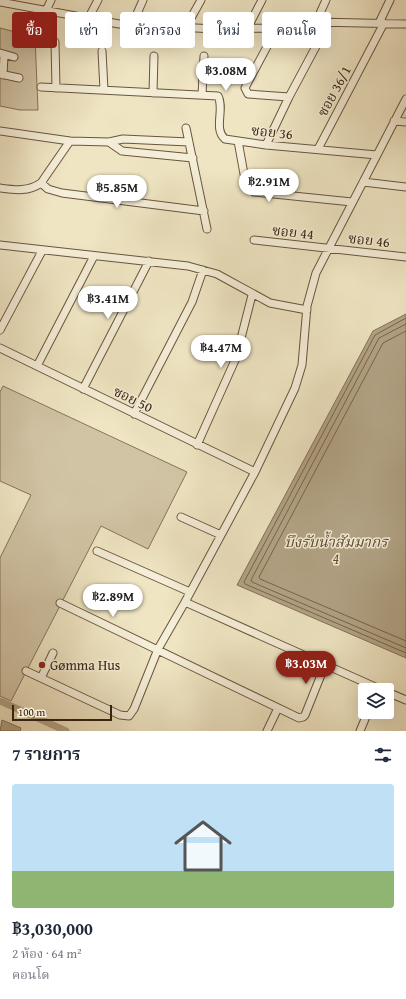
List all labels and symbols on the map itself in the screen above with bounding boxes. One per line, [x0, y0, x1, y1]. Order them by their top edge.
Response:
pin: ฿3.08M [193, 58, 259, 92]
street label: ซอย 36/1 [312, 62, 356, 120]
street label: ซอย 36 [250, 120, 294, 144]
pin: ฿2.91M [236, 169, 302, 203]
pin: ฿5.85M [84, 175, 150, 209]
street label: ซอย 44 [271, 220, 315, 244]
street label: ซอย 46 [347, 228, 391, 252]
pin: ฿3.41M [75, 286, 141, 320]
pin: ฿4.47M [188, 335, 254, 369]
street label: ซอย 50 [110, 381, 156, 417]
water label: บึงรับน้ำสัมมากร 4 [284, 531, 389, 569]
pin: ฿2.89M [80, 584, 146, 618]
pin: ฿3.03M [273, 651, 339, 685]
place label: Gømma Hus [50, 655, 120, 675]
marker: Gømma Hus [37, 660, 47, 670]
scale bar [12, 703, 112, 722]

